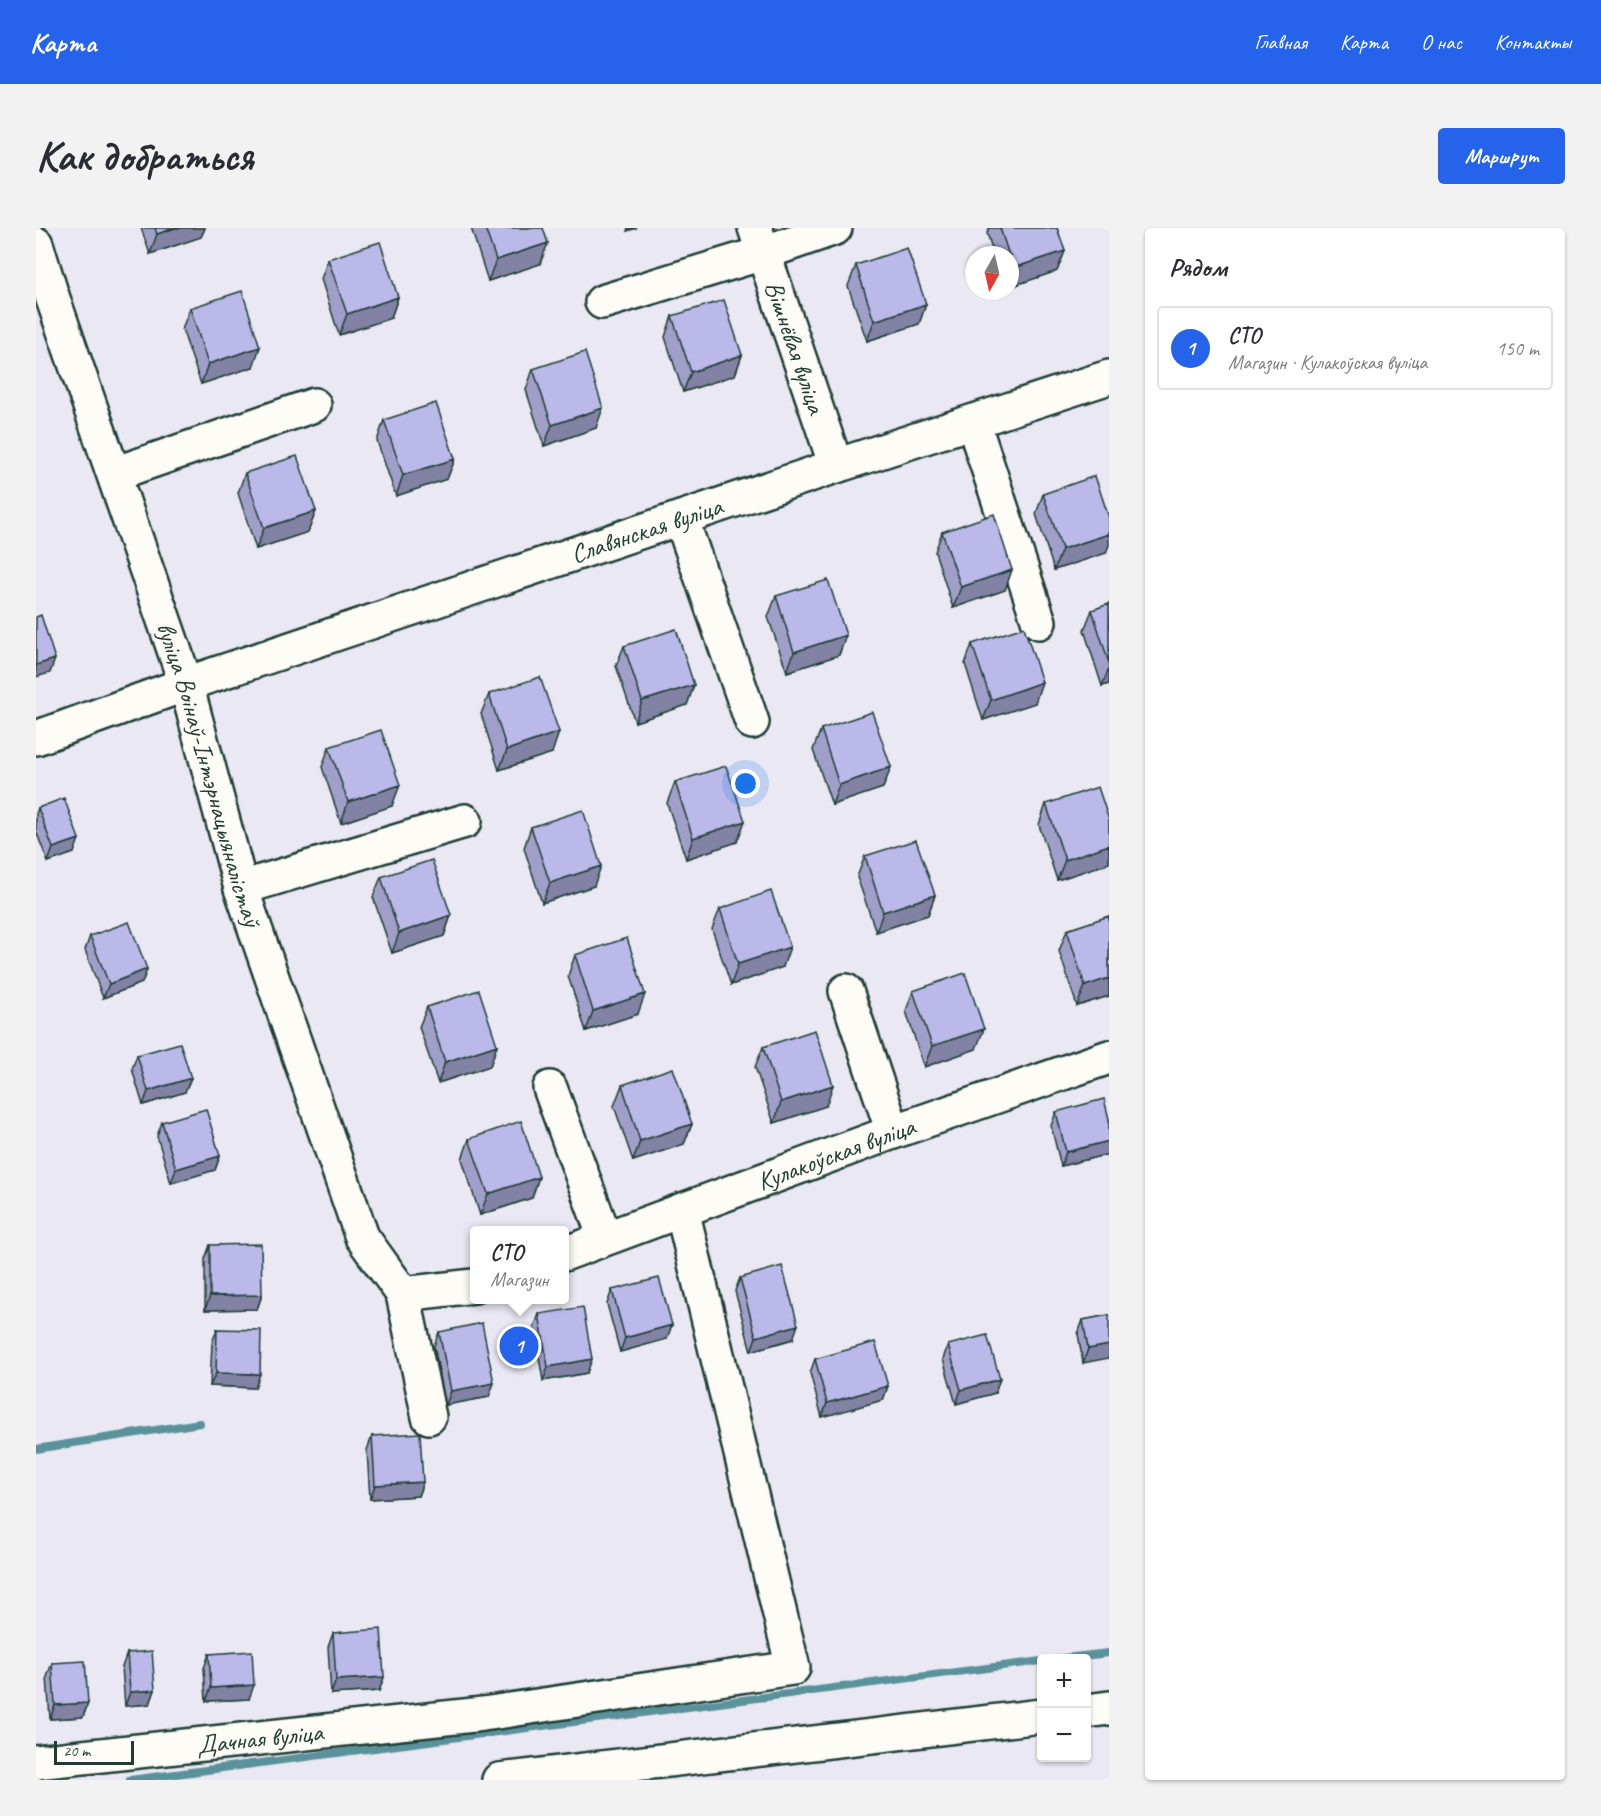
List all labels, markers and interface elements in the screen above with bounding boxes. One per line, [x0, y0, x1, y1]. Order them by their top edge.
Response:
text: Карта [30, 25, 97, 60]
text: Главная [1254, 29, 1307, 55]
text: Карта [1340, 29, 1388, 55]
text: О нас [1421, 29, 1462, 55]
text: Контакты [1495, 29, 1571, 55]
button: Маршрут [1438, 128, 1565, 184]
text: Как добраться [36, 130, 253, 183]
north arrow [965, 246, 1019, 300]
text: Рядом [1169, 251, 1227, 284]
street label: Вішнёвая вуліца [757, 277, 834, 420]
text: СТО [1228, 322, 1260, 350]
text: 1 [1186, 336, 1195, 361]
text: 150 m [1496, 336, 1539, 361]
text: Магазин · Кулакоўская вуліца [1228, 350, 1427, 375]
street label: Славянская вуліца [567, 489, 728, 571]
street label: вуліца Воінаў-Інтэрнацыяналістаў [149, 618, 270, 933]
your location [731, 769, 760, 798]
street label: Кулакоўская вуліца [752, 1109, 921, 1198]
popup [470, 1226, 569, 1304]
text: СТО [490, 1239, 523, 1267]
text: Магазин [490, 1267, 549, 1292]
pin: 1 [500, 1324, 538, 1368]
map controls [1037, 1654, 1091, 1762]
button: + [1037, 1654, 1091, 1708]
button: − [1037, 1708, 1091, 1762]
street label: Дачная вуліца [195, 1715, 326, 1762]
scale bar [54, 1738, 134, 1766]
text: 20 m [63, 1741, 90, 1761]

